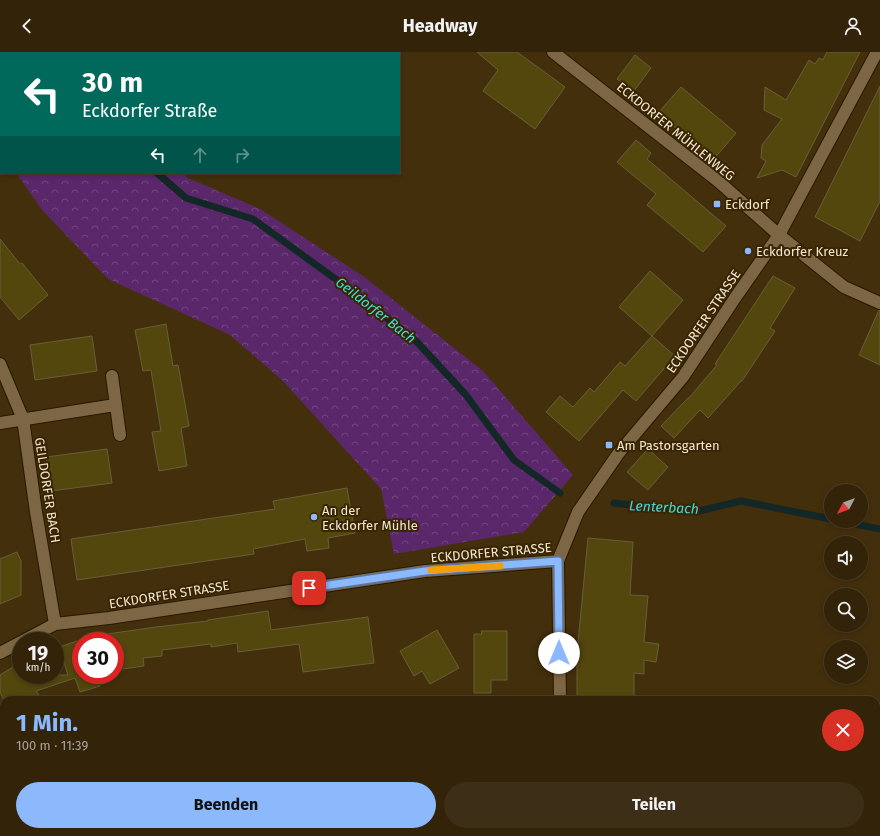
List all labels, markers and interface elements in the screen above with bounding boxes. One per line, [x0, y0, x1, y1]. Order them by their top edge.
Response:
icon: back [16, 15, 38, 37]
text: Headway [403, 15, 477, 37]
icon: person [842, 15, 864, 37]
text: 30 m [82, 66, 143, 99]
icon: left [16, 68, 68, 120]
street label: ECKDORFER MÜHLENWEG [614, 78, 738, 184]
text: Eckdorfer Straße [82, 100, 217, 122]
icon: left [147, 144, 169, 166]
icon: ahead [189, 144, 211, 166]
icon: right [231, 144, 253, 166]
place label: Eckdorf [725, 197, 771, 212]
marker: Eckdorf [712, 199, 722, 209]
place label: Eckdorfer Kreuz [756, 244, 849, 259]
marker: Eckdorfer Kreuz [743, 246, 753, 256]
street label: ECKDORFER STRASSE [663, 267, 744, 376]
water label: Geildorfer Bach [332, 274, 419, 347]
street label: GEILDORFER BACH [32, 436, 63, 544]
place label: Am Pastorsgarten [617, 438, 720, 453]
marker: Am Pastorsgarten [604, 440, 614, 450]
north arrow [824, 484, 868, 528]
map controls [824, 484, 868, 684]
water label: Lenterbach [629, 497, 699, 518]
place label: An der Eckdorfer Mühle [322, 503, 418, 533]
marker: An der Eckdorfer Mühle [309, 512, 319, 522]
button: sound [824, 536, 868, 580]
street label: ECKDORFER STRASSE [430, 540, 552, 565]
pin [292, 571, 326, 605]
icon: arrive [298, 577, 320, 599]
street label: ECKDORFER STRASSE [108, 578, 230, 611]
button: search [824, 588, 868, 632]
speed limit sign: 30 [72, 632, 124, 684]
position arrow [538, 632, 580, 674]
button: layers [824, 640, 868, 684]
text: 19 [28, 641, 48, 665]
text: km/h [26, 662, 50, 674]
text: 1 Min. [16, 709, 78, 737]
button: close [822, 709, 864, 751]
text: 100 m · 11:39 [16, 738, 88, 753]
button: Beenden [16, 782, 436, 828]
button: Teilen [444, 782, 864, 828]

